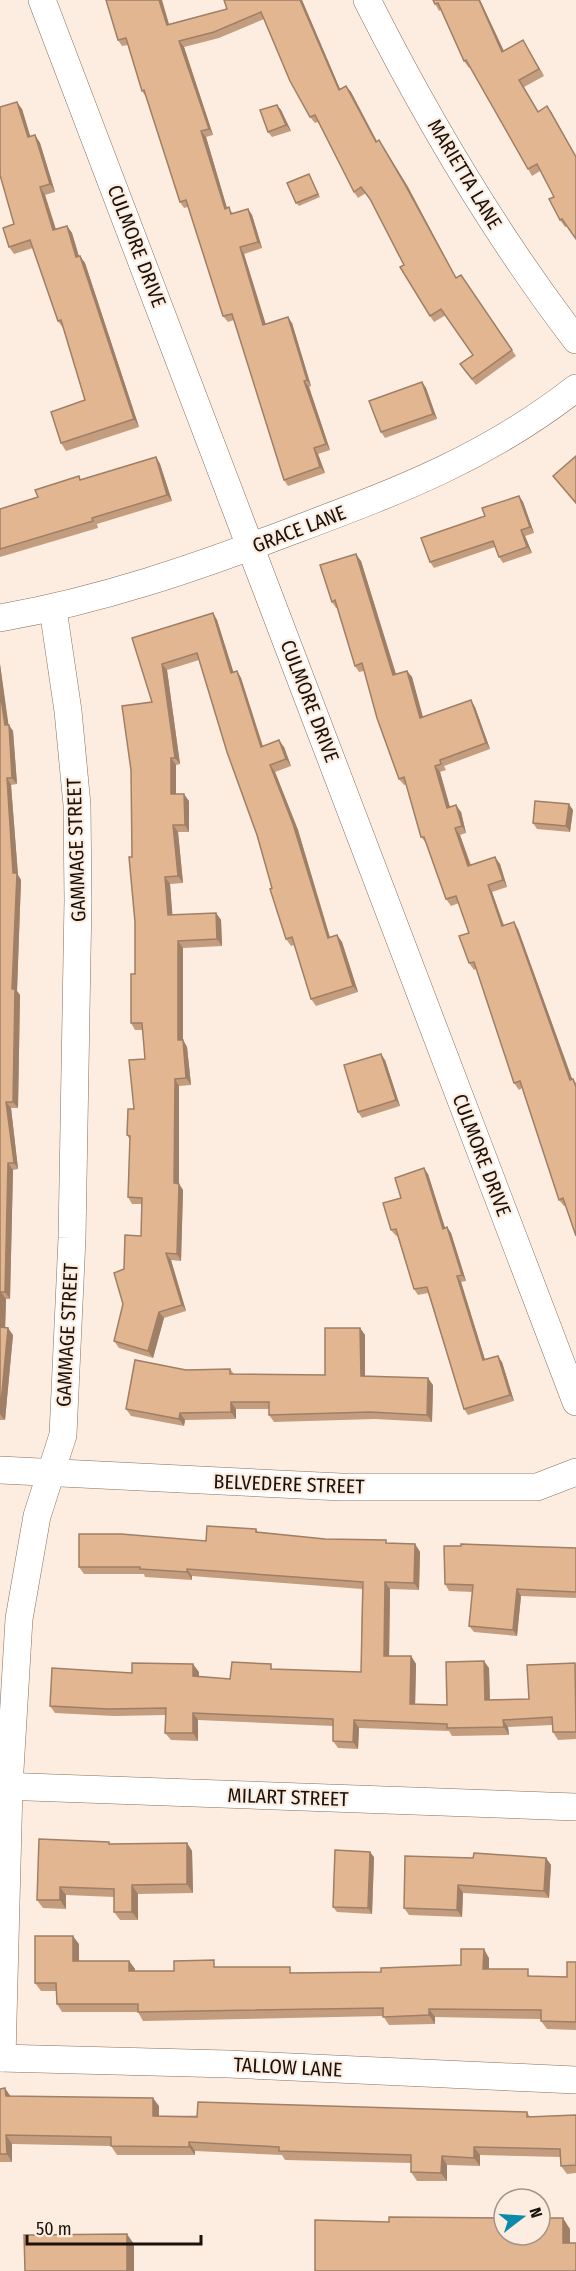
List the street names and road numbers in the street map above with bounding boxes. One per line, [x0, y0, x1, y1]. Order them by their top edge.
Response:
street label: MARIETTA LANE [423, 115, 507, 233]
street label: CULMORE DRIVE [103, 181, 171, 311]
street label: GRACE LANE [249, 500, 349, 558]
street label: CULMORE DRIVE [276, 636, 344, 766]
street label: GAMMAGE STREET [61, 777, 91, 922]
street label: CULMORE DRIVE [448, 1090, 516, 1220]
street label: GAMMAGE STREET [51, 1262, 83, 1408]
street label: BELVEDERE STREET [213, 1469, 366, 1499]
street label: MILART STREET [227, 1783, 350, 1811]
street label: TALLOW LANE [233, 2052, 343, 2082]

